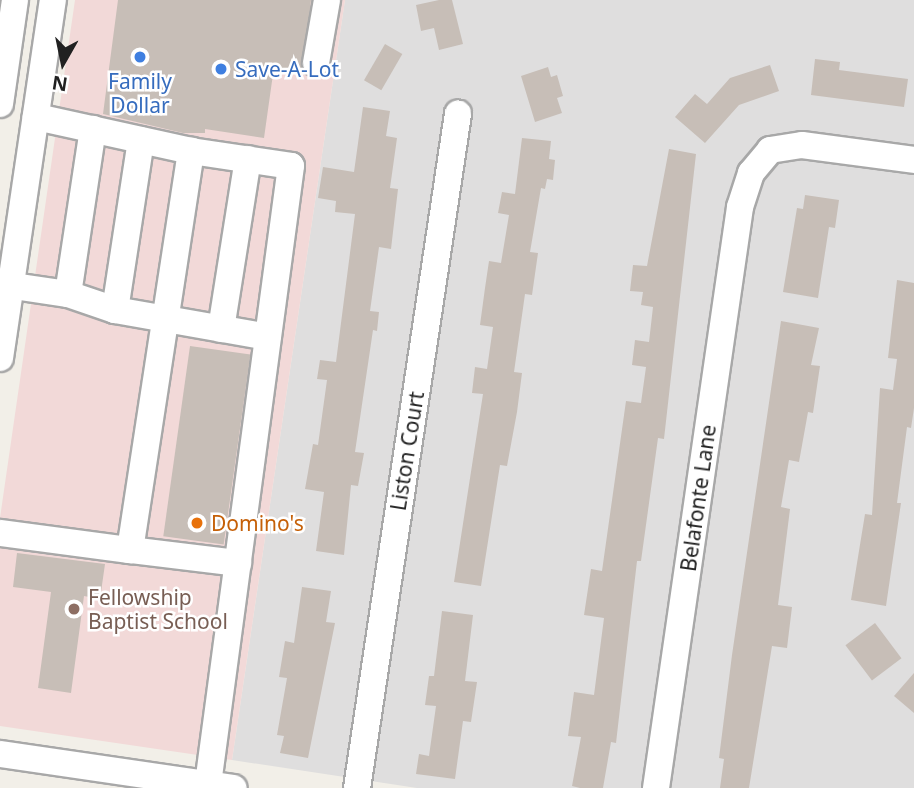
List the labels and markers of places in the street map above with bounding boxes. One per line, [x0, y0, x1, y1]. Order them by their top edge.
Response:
marker: Family Dollar [132, 49, 148, 65]
place label: Save-A-Lot [235, 56, 339, 82]
marker: Save-A-Lot [213, 61, 229, 77]
place label: Family Dollar [108, 68, 172, 118]
place label: Domino's [211, 510, 304, 536]
marker: Domino's [189, 515, 205, 531]
place label: Fellowship Baptist School [88, 584, 228, 634]
marker: Fellowship Baptist School [66, 601, 82, 617]

